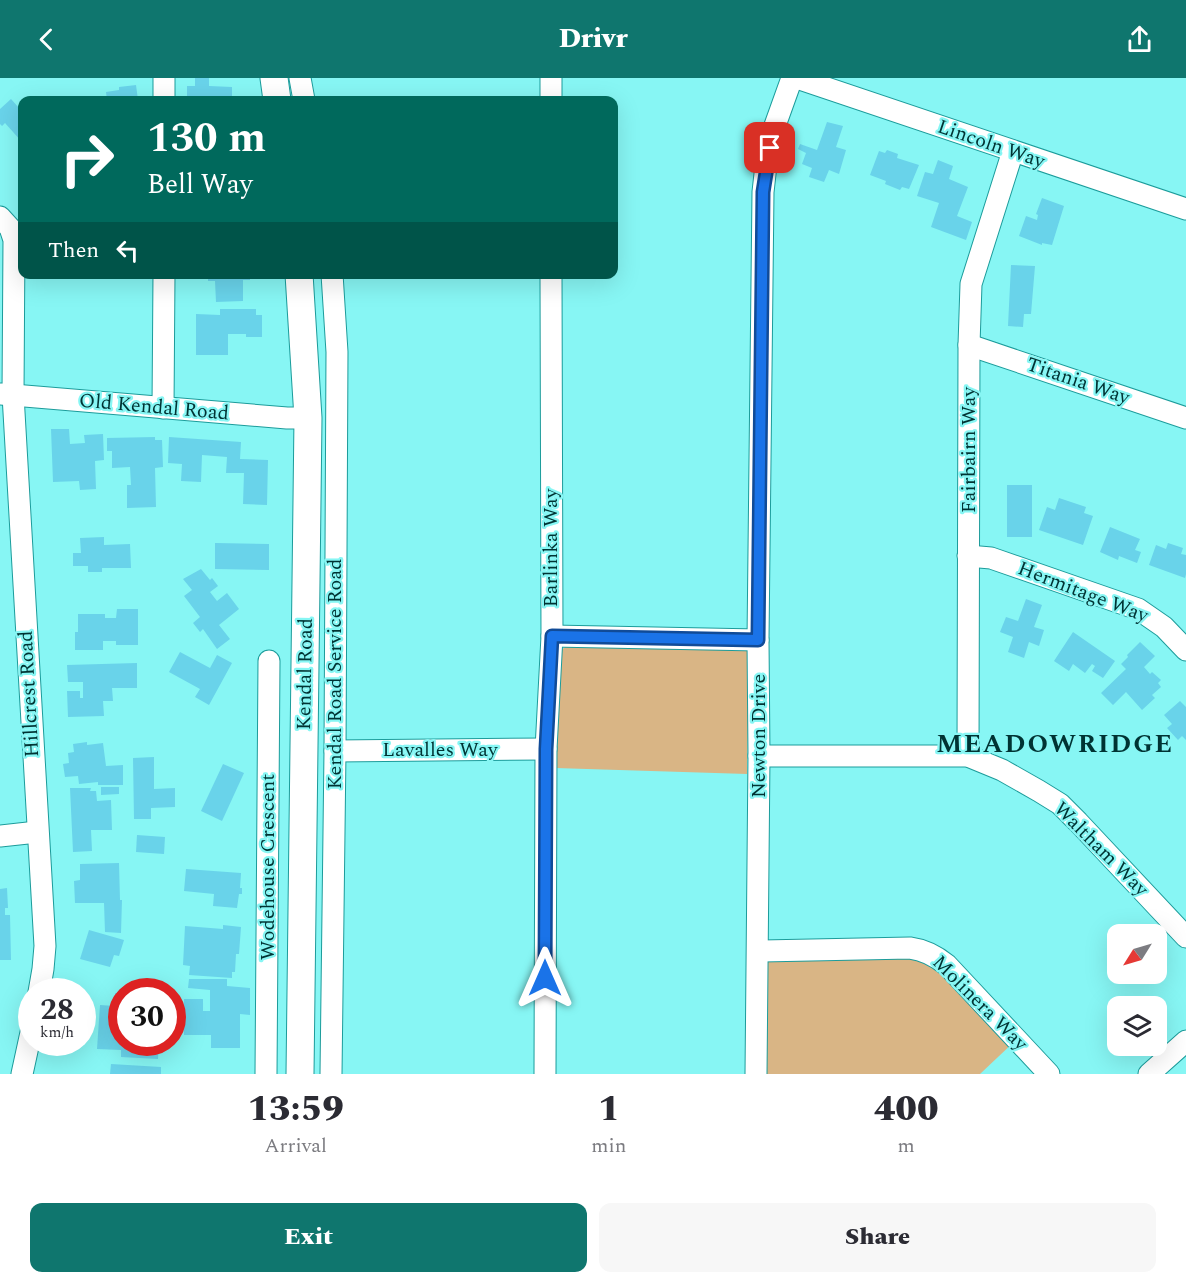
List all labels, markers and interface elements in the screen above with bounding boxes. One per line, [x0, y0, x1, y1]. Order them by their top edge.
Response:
text: Drivr [559, 18, 627, 60]
icon: back [30, 23, 63, 56]
icon: share [1123, 23, 1156, 56]
text: 130 m [147, 107, 266, 170]
street label: Lincoln Way [933, 112, 1050, 177]
icon: right [48, 120, 126, 198]
pin [744, 122, 795, 173]
icon: arrive [753, 131, 786, 164]
text: Bell Way [147, 164, 253, 206]
text: Then [48, 234, 99, 267]
icon: left [111, 234, 144, 267]
street label: Titania Way [1022, 349, 1135, 413]
street label: Fairbairn Way [954, 385, 984, 513]
street label: Old Kendal Road [78, 386, 230, 428]
street label: Barlinka Way [536, 487, 566, 607]
street label: Hermitage Way [1013, 553, 1154, 631]
street label: Kendal Road Service Road [320, 559, 350, 789]
street label: Kendal Road [289, 618, 321, 730]
street label: Hillcrest Road [11, 630, 47, 758]
street label: Newton Drive [744, 674, 774, 798]
district label: MEADOWRIDGE [936, 724, 1174, 764]
street label: Lavalles Way [382, 735, 499, 765]
street label: Wodehouse Crescent [253, 774, 283, 960]
street label: Waltham Way [1047, 795, 1156, 904]
north arrow [1107, 924, 1167, 984]
map controls [1107, 924, 1167, 1056]
position arrow [513, 946, 577, 1010]
street label: Molinera Way [925, 948, 1036, 1059]
speed limit sign: 30 [108, 978, 186, 1056]
text: 28 [40, 987, 74, 1033]
button: layers [1107, 996, 1167, 1056]
text: km/h [40, 1021, 74, 1044]
text: 13:59 [247, 1082, 344, 1137]
text: 1 [598, 1082, 620, 1137]
text: 400 [874, 1082, 939, 1137]
text: Arrival [265, 1131, 327, 1161]
text: min [591, 1131, 626, 1161]
text: m [898, 1131, 915, 1161]
button: Exit [30, 1203, 587, 1272]
button: Share [599, 1203, 1156, 1272]

